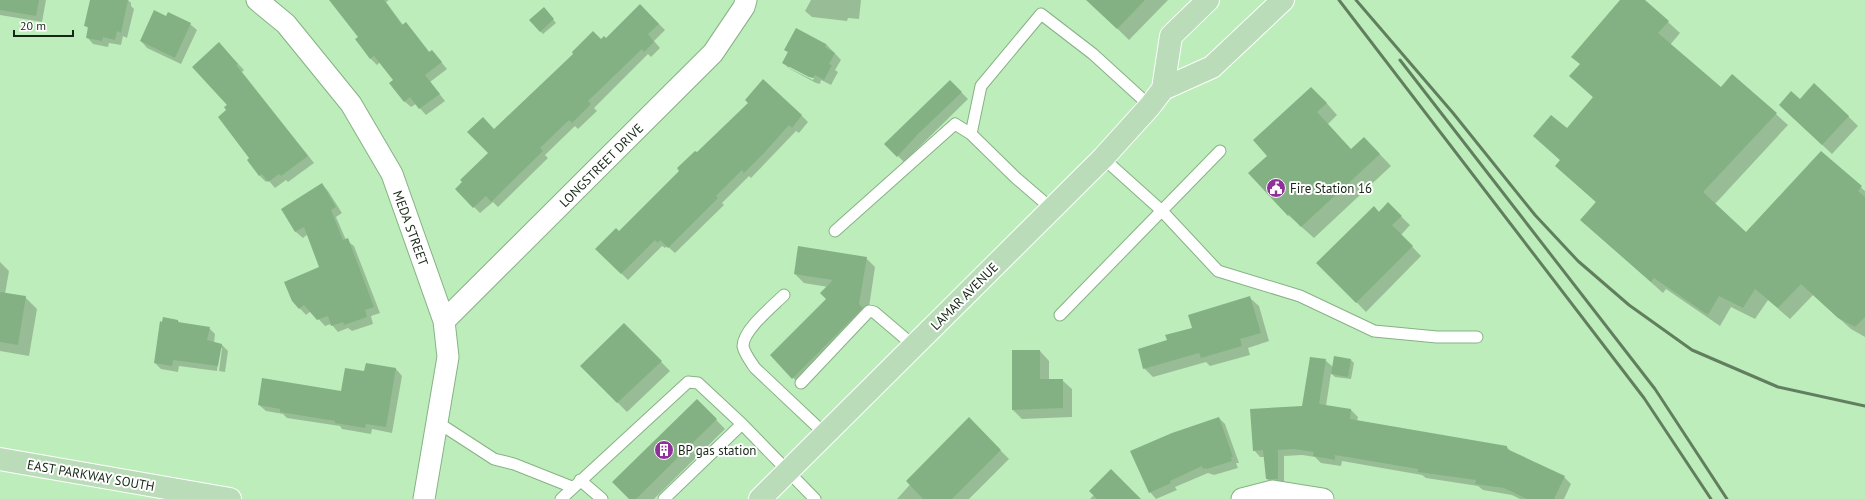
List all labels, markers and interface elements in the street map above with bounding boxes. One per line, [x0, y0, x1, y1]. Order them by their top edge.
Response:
scale bar [14, 12, 73, 38]
text: 20 m [20, 18, 46, 33]
street label: LONGSTREET DRIVE [556, 120, 647, 211]
public building icon: Fire Station 16 [1265, 177, 1287, 199]
place label: Fire Station 16 [1290, 180, 1372, 197]
street label: MEDA STREET [389, 188, 432, 268]
street label: LAMAR AVENUE [927, 259, 1002, 334]
building icon: BP gas station [653, 439, 675, 461]
place label: BP gas station [678, 442, 756, 459]
street label: EAST PARKWAY SOUTH [26, 456, 156, 495]

